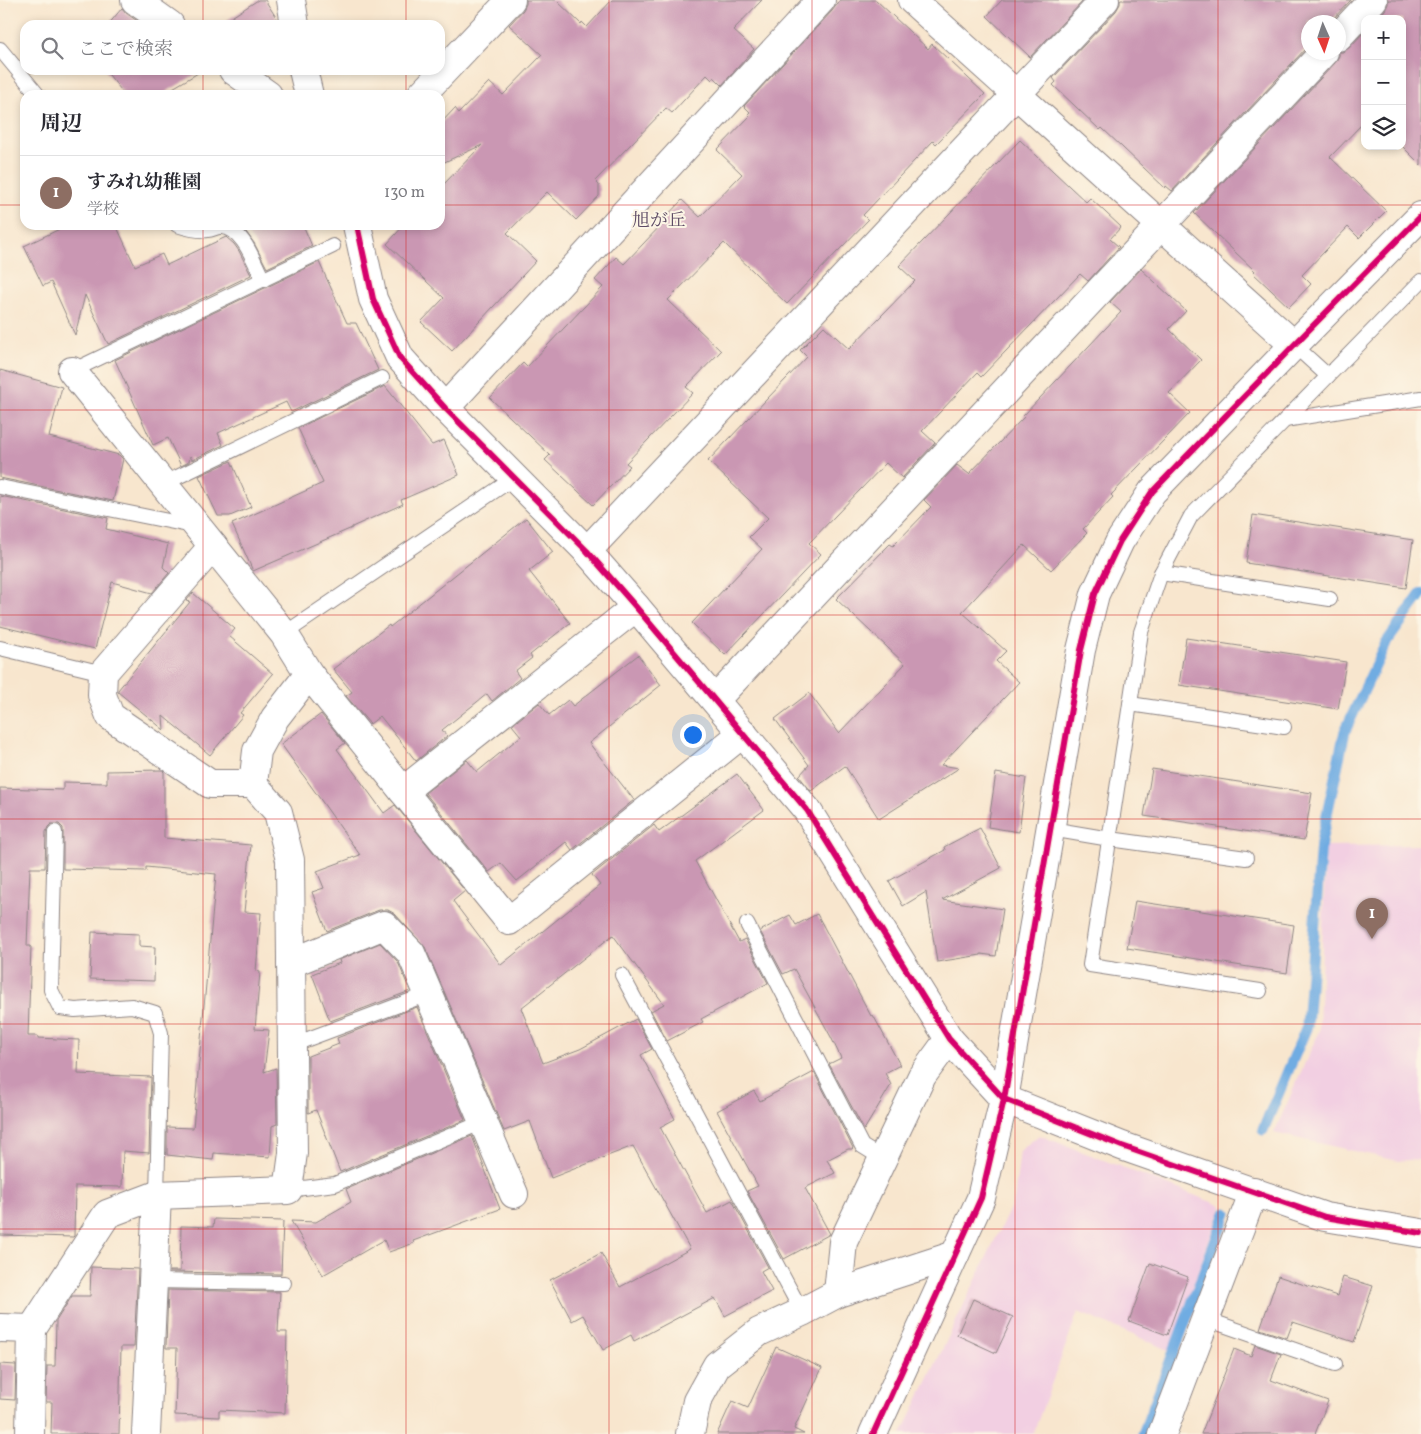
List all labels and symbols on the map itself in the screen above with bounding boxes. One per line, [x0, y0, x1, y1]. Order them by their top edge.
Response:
north arrow [1301, 15, 1346, 60]
district label: 旭が丘 [632, 209, 686, 234]
your location [680, 722, 706, 748]
pin: 1 [1356, 898, 1388, 939]

